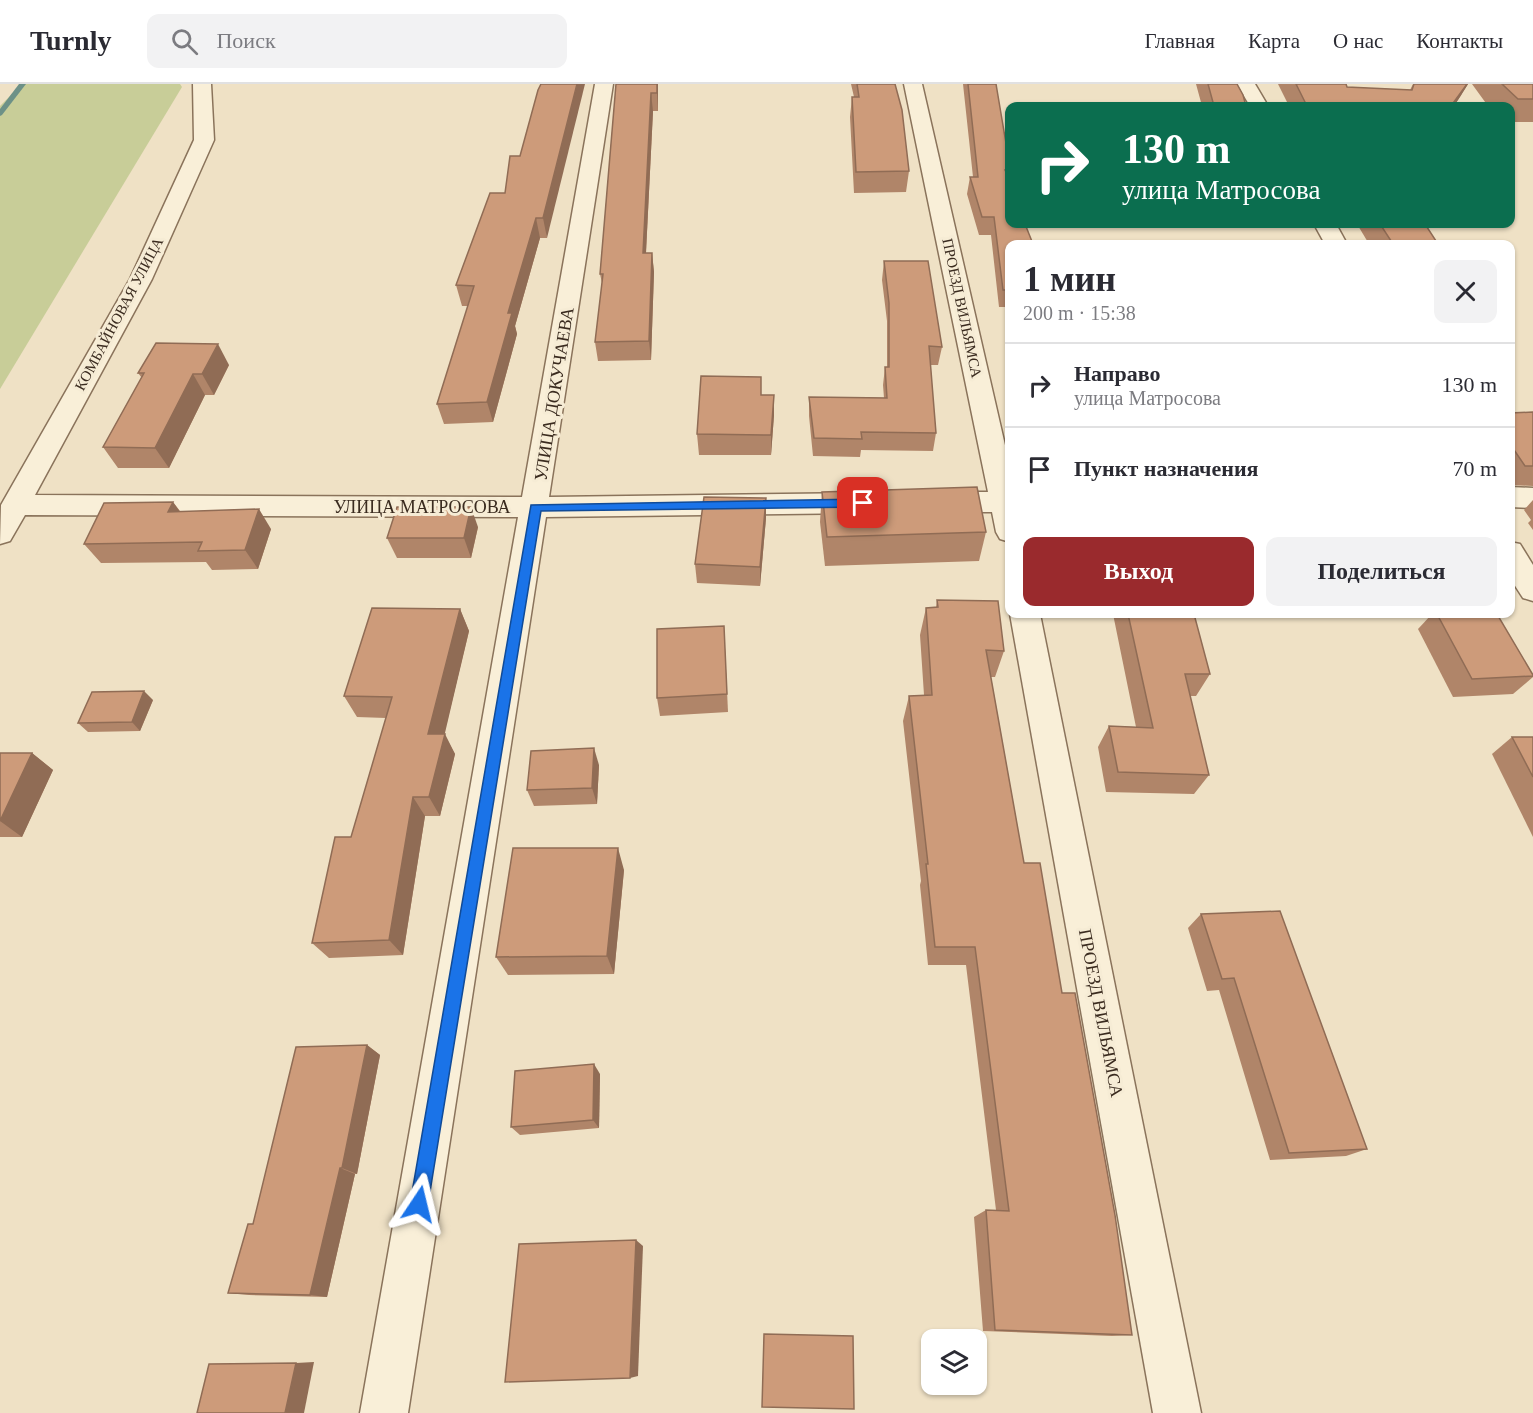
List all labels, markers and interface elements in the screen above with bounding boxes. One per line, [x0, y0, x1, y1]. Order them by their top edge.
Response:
search box [147, 14, 567, 68]
text: Turnly [30, 25, 111, 56]
icon: search [168, 25, 201, 58]
text: Поиск [216, 28, 276, 53]
text: Главная [1145, 29, 1215, 53]
text: Карта [1248, 29, 1300, 53]
text: О нас [1333, 29, 1383, 53]
text: Контакты [1416, 29, 1503, 53]
icon: right [1023, 126, 1101, 204]
text: 130 m [1122, 126, 1231, 172]
text: улица Матросова [1122, 175, 1320, 205]
street label: КОМБАЙНОВАЯ УЛИЦА [72, 235, 166, 393]
street label: ПРОЕЗД ВИЛЬЯМСА [939, 237, 985, 379]
text: 1 мин [1023, 259, 1116, 299]
button: close [1434, 260, 1497, 323]
text: 200 m · 15:38 [1023, 302, 1136, 324]
street label: УЛИЦА ДОКУЧАЕВА [530, 306, 578, 482]
text: Направо [1074, 361, 1160, 386]
icon: right [1023, 369, 1056, 402]
text: 130 m [1441, 372, 1497, 397]
text: улица Матросова [1074, 387, 1221, 409]
icon: arrive [1023, 453, 1056, 486]
text: Пункт назначения [1074, 456, 1259, 481]
text: 70 m [1452, 456, 1497, 481]
pin [837, 477, 888, 528]
icon: arrive [846, 486, 879, 519]
street label: УЛИЦА МАТРОСОВА [333, 497, 511, 517]
button: Выход [1023, 537, 1254, 606]
button: Поделиться [1266, 537, 1497, 606]
street label: ПРОЕЗД ВИЛЬЯМСА [1075, 927, 1127, 1099]
position arrow [387, 1172, 451, 1236]
map controls [921, 1329, 987, 1395]
button: layers [921, 1329, 987, 1395]

